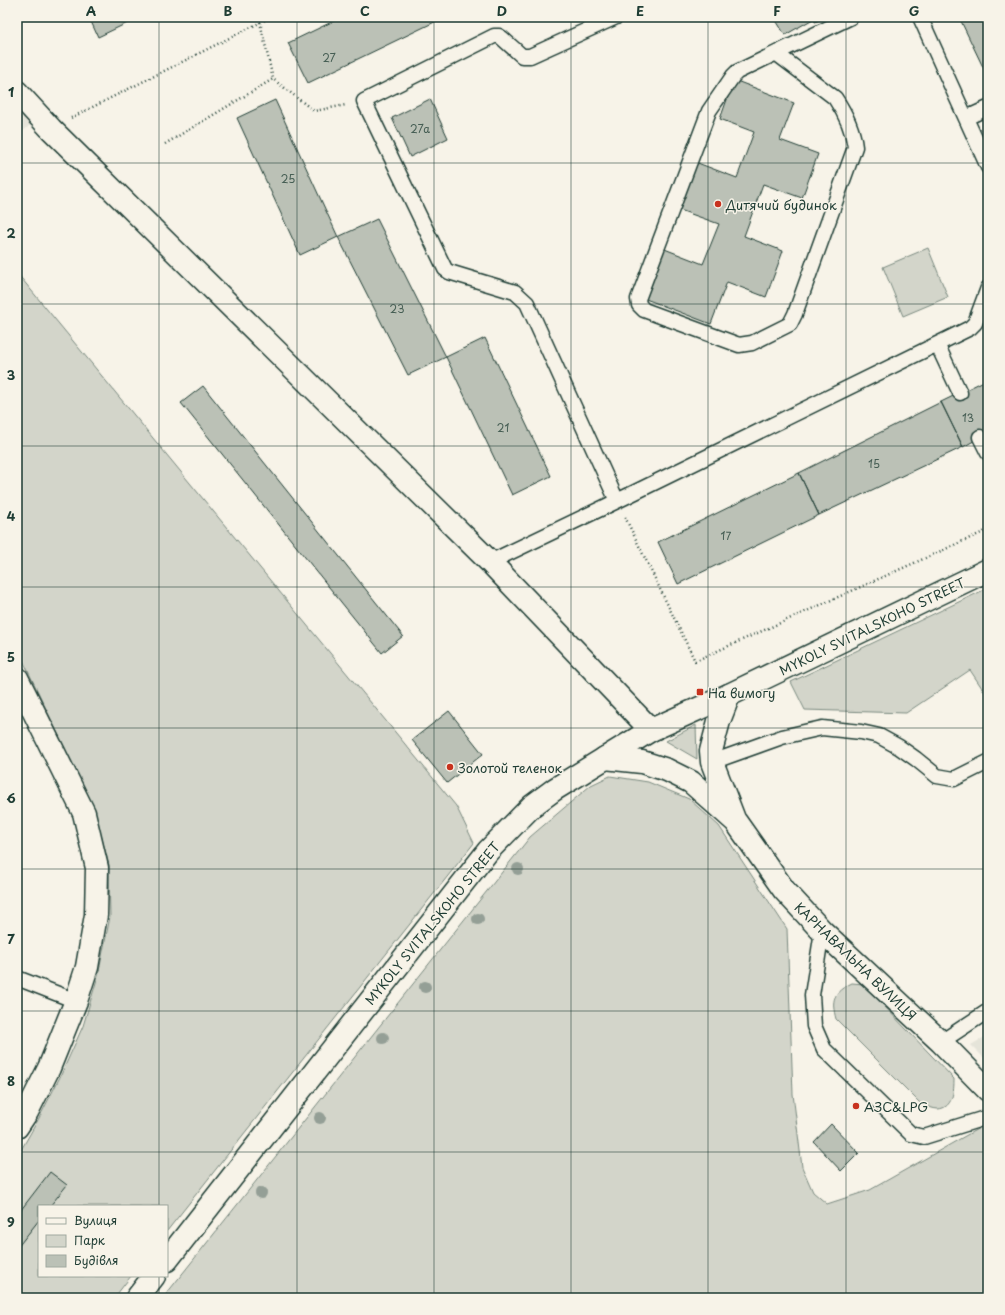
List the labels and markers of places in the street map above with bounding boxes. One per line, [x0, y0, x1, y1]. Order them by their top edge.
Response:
place label: Дитячий будинок [725, 195, 837, 214]
marker: Дитячий будинок [713, 199, 723, 209]
place label: На вимогу [708, 683, 775, 702]
marker: На вимогу [695, 687, 705, 697]
place label: Золотой теленок [458, 758, 563, 777]
marker: Золотой теленок [445, 762, 455, 772]
place label: АЗС&LPG [864, 1097, 928, 1116]
marker: АЗС&LPG [851, 1101, 861, 1111]

